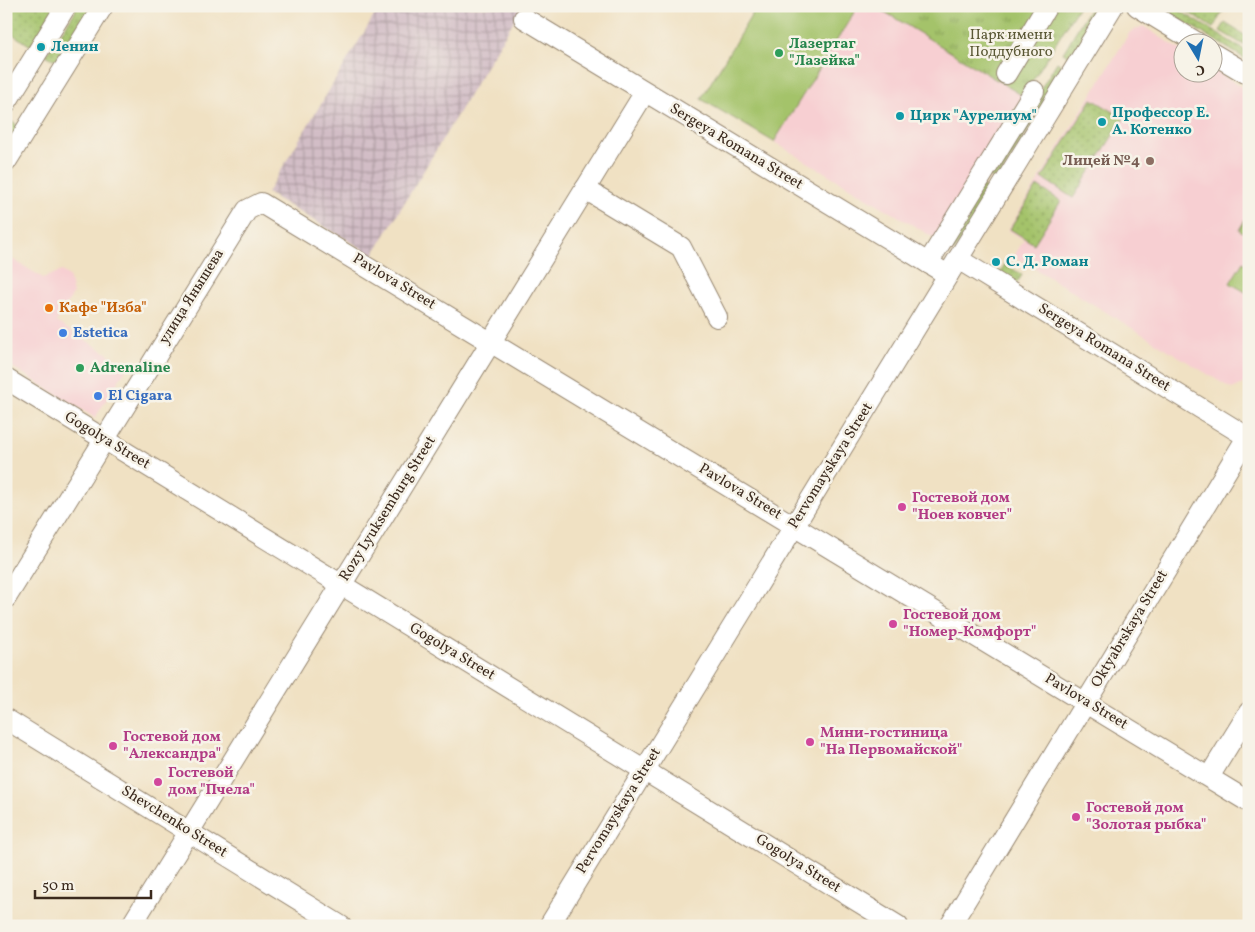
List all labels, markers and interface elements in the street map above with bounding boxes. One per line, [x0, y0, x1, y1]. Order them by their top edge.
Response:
park label: Парк имени Поддубного [969, 25, 1053, 63]
north arrow [1172, 32, 1222, 82]
place label: Лазертаг "Лазейка" [789, 34, 860, 72]
place label: Ленин [51, 37, 99, 58]
marker: Ленин [35, 41, 47, 53]
marker: Лазертаг "Лазейка" [773, 47, 785, 59]
text: С [1194, 59, 1206, 79]
street label: Sergeya Romana Street [665, 99, 807, 195]
place label: Профессор Е. А. Котенко [1112, 103, 1210, 141]
place label: Цирк "Аурелиум" [910, 106, 1037, 127]
marker: Цирк "Аурелиум" [894, 110, 906, 122]
marker: Профессор Е. А. Котенко [1096, 116, 1108, 128]
place label: Лицей №4 [1063, 151, 1140, 172]
marker: Лицей №4 [1144, 155, 1156, 167]
street label: улица Янышева [154, 245, 230, 349]
street label: Pavlova Street [348, 249, 440, 315]
place label: С. Д. Роман [1006, 252, 1089, 273]
marker: С. Д. Роман [990, 256, 1002, 268]
place label: Кафе "Изба" [59, 298, 147, 319]
street label: Sergeya Romana Street [1034, 299, 1174, 397]
marker: Кафе "Изба" [43, 302, 55, 314]
place label: Estetica [73, 323, 128, 344]
marker: Estetica [57, 327, 69, 339]
place label: Аdrenaline [90, 358, 171, 379]
marker: Аdrenaline [74, 362, 86, 374]
place label: El Cigara [108, 386, 172, 407]
marker: El Cigara [92, 390, 104, 402]
street label: Pervomayskaya Street [784, 399, 878, 533]
street label: Gogolya Street [60, 407, 154, 475]
street label: Rozy Lyuksemburg Street [335, 432, 441, 586]
street label: Pavlova Street [694, 459, 786, 525]
place label: Гостевой дом "Ноев ковчег" [912, 488, 1012, 526]
marker: Гостевой дом "Ноев ковчег" [896, 501, 908, 513]
street label: Oktyabrskaya Street [1086, 566, 1174, 692]
place label: Гостевой дом "Номер-Комфорт" [903, 605, 1036, 643]
street label: Gogolya Street [405, 618, 499, 686]
marker: Гостевой дом "Номер-Комфорт" [887, 618, 899, 630]
street label: Pavlova Street [1040, 669, 1132, 735]
place label: Мини-гостиница "На Первомайской" [820, 723, 962, 761]
place label: Гостевой дом "Александра" [123, 727, 221, 765]
marker: Мини-гостиница "На Первомайской" [804, 736, 816, 748]
marker: Гостевой дом "Александра" [107, 740, 119, 752]
street label: Pervomayskaya Street [572, 744, 666, 878]
place label: Гостевой дом "Пчела" [168, 763, 255, 801]
marker: Гостевой дом "Пчела" [152, 776, 164, 788]
street label: Shevchenko Street [117, 781, 231, 863]
place label: Гостевой дом "Золотая рыбка" [1086, 798, 1206, 836]
marker: Гостевой дом "Золотая рыбка" [1070, 811, 1082, 823]
street label: Gogolya Street [751, 829, 845, 899]
scale bar [35, 867, 151, 899]
text: 50 m [42, 876, 74, 897]

